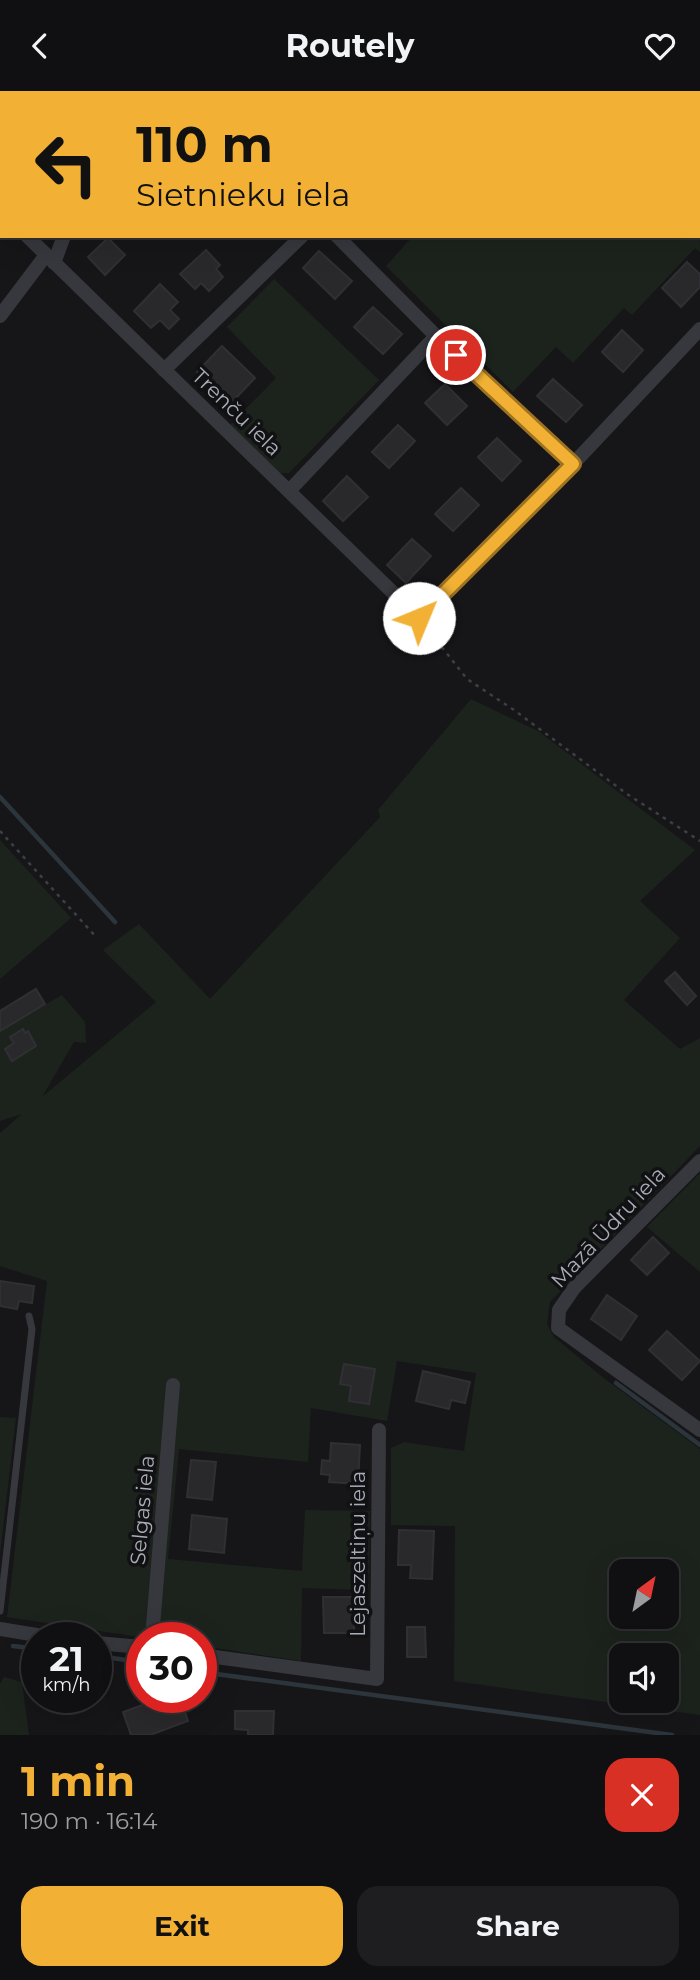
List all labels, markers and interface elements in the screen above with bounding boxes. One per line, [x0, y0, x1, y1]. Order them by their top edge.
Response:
text: Routely [286, 26, 414, 65]
icon: back [21, 27, 59, 65]
icon: heart [641, 27, 679, 65]
text: 110 m [136, 115, 273, 174]
icon: left [21, 119, 112, 210]
text: Sietnieku iela [136, 175, 350, 214]
pin [426, 325, 486, 385]
icon: arrive [437, 336, 475, 374]
street label: Trenču iela [187, 363, 287, 461]
position arrow [382, 581, 456, 655]
street label: Mazā Ūdru iela [546, 1161, 670, 1293]
street label: Selgas iela [125, 1454, 159, 1566]
street label: Lejaszeltiņu iela [345, 1471, 371, 1637]
north arrow [609, 1559, 679, 1629]
map controls [609, 1559, 679, 1713]
speed limit sign: 30 [126, 1622, 217, 1713]
text: 21 [49, 1637, 84, 1680]
button: sound [609, 1643, 679, 1713]
text: km/h [42, 1674, 91, 1696]
text: 1 min [21, 1755, 135, 1807]
button: close [605, 1758, 679, 1832]
text: 190 m · 16:14 [21, 1807, 158, 1835]
button: Exit [21, 1886, 343, 1966]
button: Share [357, 1886, 679, 1966]

